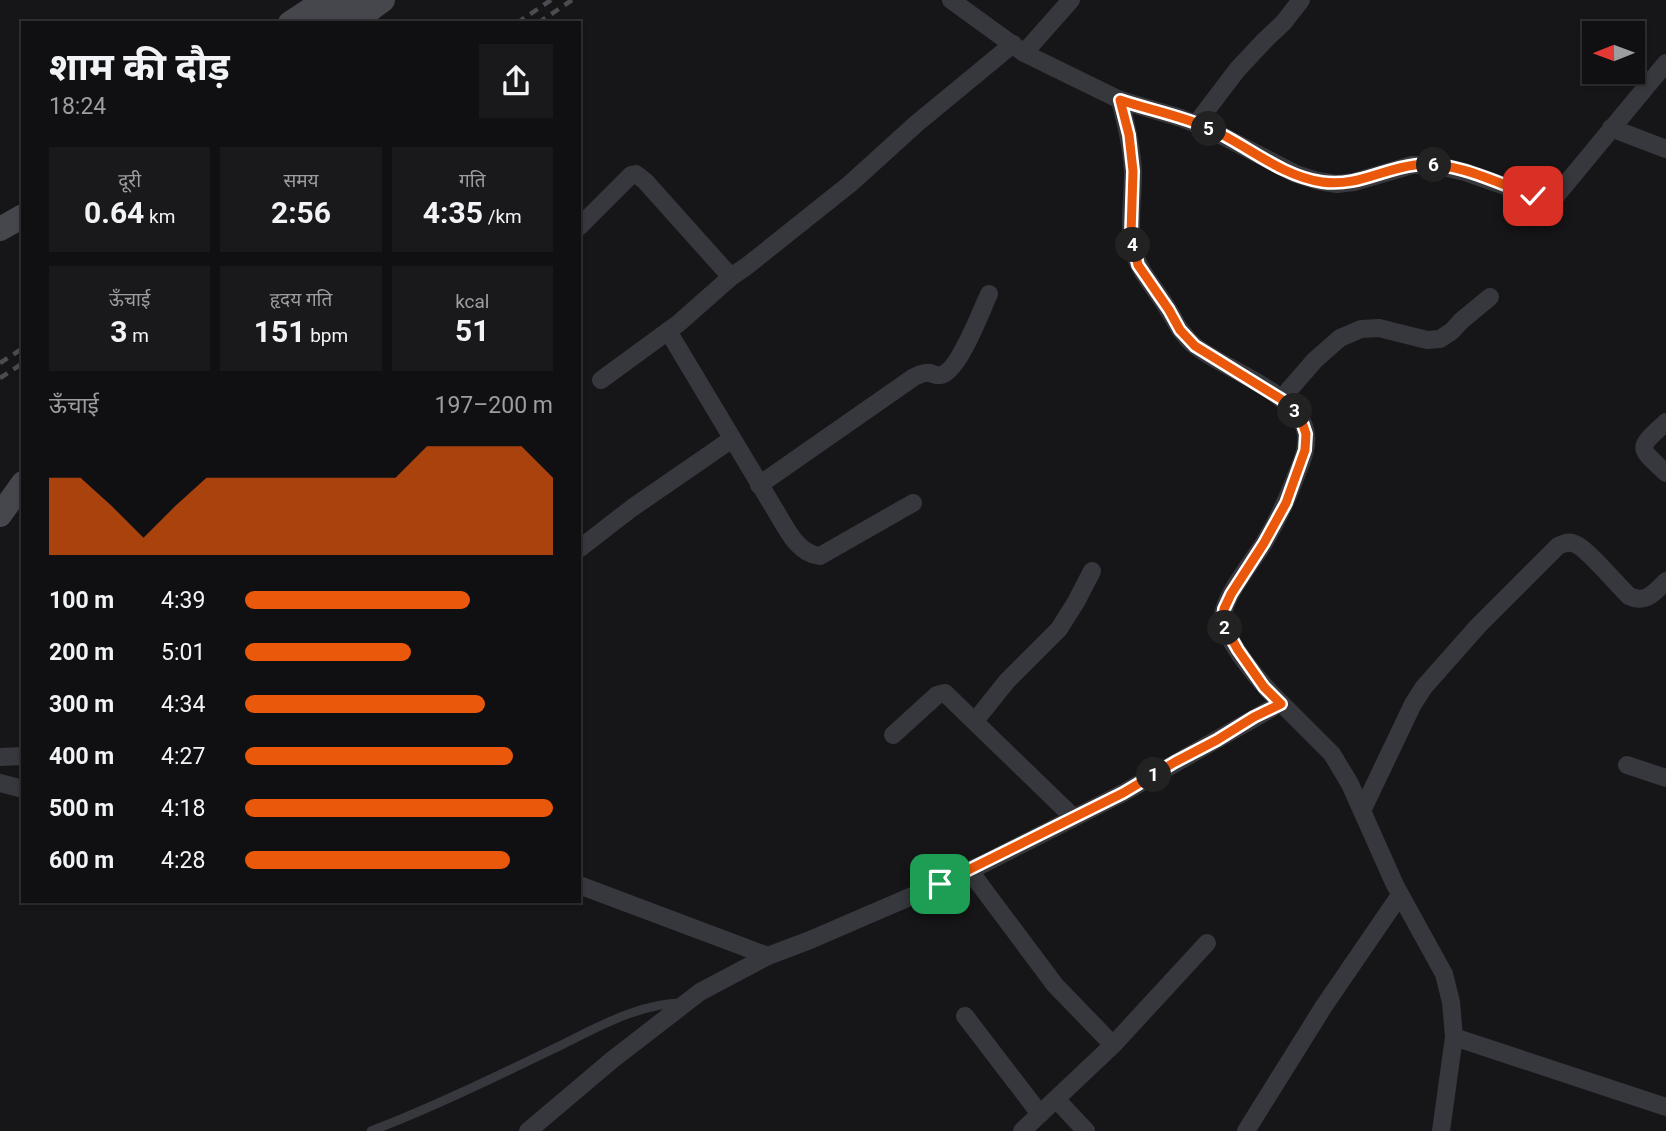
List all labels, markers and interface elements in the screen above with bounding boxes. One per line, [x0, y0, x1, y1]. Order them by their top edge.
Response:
north arrow [1582, 21, 1645, 84]
map controls [1582, 21, 1645, 84]
button: share [479, 44, 553, 118]
text: शाम की दौड़ [49, 45, 230, 89]
text: 18:24 [49, 93, 106, 120]
pin: 5 [1192, 111, 1226, 146]
text: 5 [1203, 117, 1214, 140]
pin: 6 [1416, 148, 1452, 182]
text: 6 [1428, 153, 1439, 176]
pin [1503, 166, 1563, 226]
text: दूरी [118, 169, 141, 192]
text: समय [283, 169, 319, 192]
text: गति [459, 169, 486, 192]
icon: check [1514, 177, 1552, 215]
text: 0.64 [84, 195, 144, 230]
text: 2:56 [271, 195, 331, 230]
text: 4:35 [423, 195, 483, 230]
text: km [144, 205, 175, 228]
text: /km [483, 205, 522, 228]
pin: 4 [1116, 228, 1150, 262]
text: 4 [1127, 233, 1138, 256]
text: ऊँचाई [109, 288, 150, 311]
text: हृदय गति [270, 288, 332, 311]
text: kcal [455, 290, 490, 313]
text: 51 [455, 313, 490, 348]
text: 3 [110, 314, 128, 349]
text: 151 [254, 314, 305, 349]
text: m [128, 324, 149, 347]
text: bpm [305, 324, 348, 347]
text: ऊँचाई [49, 392, 99, 419]
text: 197–200 m [434, 392, 553, 419]
pin: 3 [1278, 394, 1312, 428]
text: 3 [1289, 399, 1300, 422]
text: 100 m [49, 587, 114, 614]
text: 4:39 [161, 587, 205, 614]
pin: 2 [1208, 610, 1242, 646]
text: 2 [1219, 616, 1230, 639]
text: 200 m [49, 639, 114, 666]
text: 5:01 [161, 639, 205, 666]
text: 300 m [49, 691, 114, 718]
text: 4:34 [161, 691, 205, 718]
text: 400 m [49, 743, 114, 770]
text: 4:27 [161, 743, 205, 770]
pin: 1 [1136, 758, 1172, 792]
text: 1 [1148, 763, 1159, 786]
text: 500 m [49, 795, 114, 822]
text: 4:18 [161, 795, 205, 822]
text: 600 m [49, 847, 114, 874]
text: 4:28 [161, 847, 205, 874]
pin [910, 854, 970, 914]
icon: arrive [921, 865, 959, 903]

